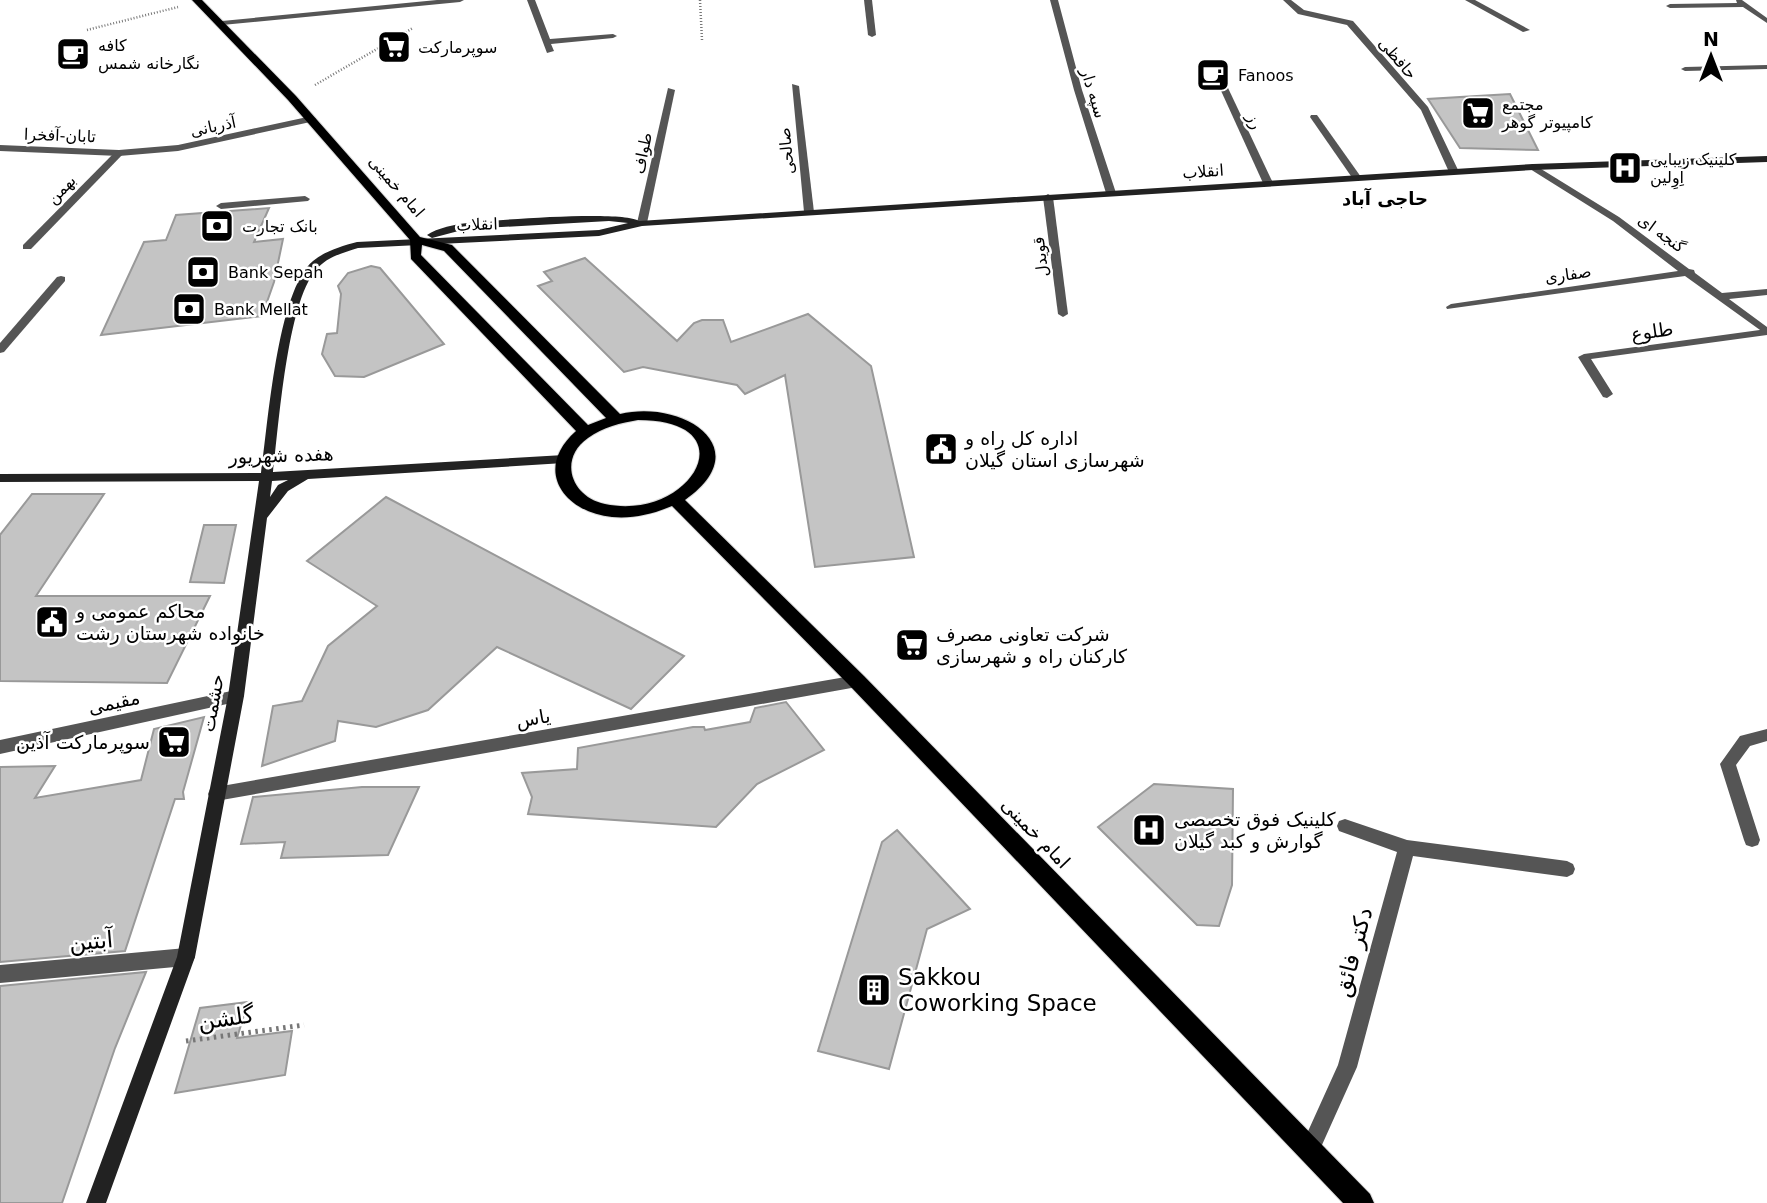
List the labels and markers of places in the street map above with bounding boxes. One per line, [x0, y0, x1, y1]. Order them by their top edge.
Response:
supermarket icon: سوپرمارکت [375, 28, 413, 66]
cafe icon: کافه نگارخانه شمس [54, 35, 92, 73]
place label: کافه نگارخانه شمس [98, 36, 200, 74]
place label: سوپرمارکت [418, 38, 497, 58]
cafe icon: Fanoos [1194, 56, 1232, 94]
place label: Fanoos [1238, 66, 1294, 85]
supermarket icon: مجتمع کامپیوتر گوهر [1459, 94, 1497, 132]
place label: مجتمع کامپیوتر گوهر [1501, 95, 1593, 133]
hospital icon: کلینیک زیبایی اِوِلین [1606, 149, 1644, 187]
place label: کلینیک زیبایی اِوِلین [1650, 150, 1737, 190]
bank icon: بانک تجارت [198, 207, 236, 245]
place label: بانک تجارت [242, 217, 318, 237]
bank icon: Bank Sepah [184, 253, 222, 291]
place label: Bank Sepah [228, 263, 323, 282]
bank icon: Bank Mellat [170, 290, 208, 328]
place label: Bank Mellat [214, 300, 308, 319]
place label: اداره کل راه و شهرسازی استان گیلان [964, 427, 1145, 472]
public building icon: اداره کل راه و شهرسازی استان گیلان [922, 430, 960, 468]
place label: محاکم عمومی و خانواده شهرستان رشت [75, 600, 265, 645]
public building icon: محاکم عمومی و خانواده شهرستان رشت [33, 603, 71, 641]
place label: شرکت تعاونی مصرف کارکنان راه و شهرسازی [936, 623, 1128, 668]
supermarket icon: شرکت تعاونی مصرف کارکنان راه و شهرسازی [893, 626, 931, 664]
supermarket icon: سوپرمارکت آذین [155, 723, 193, 761]
place label: سوپرمارکت آذین [16, 730, 150, 754]
place label: کلینیک فوق تخصصی گوارش و کبد گیلان [1174, 808, 1337, 853]
hospital icon: کلینیک فوق تخصصی گوارش و کبد گیلان [1130, 811, 1168, 849]
place label: Sakkou Coworking Space [898, 964, 1097, 1016]
building icon: Sakkou Coworking Space [855, 971, 893, 1009]

